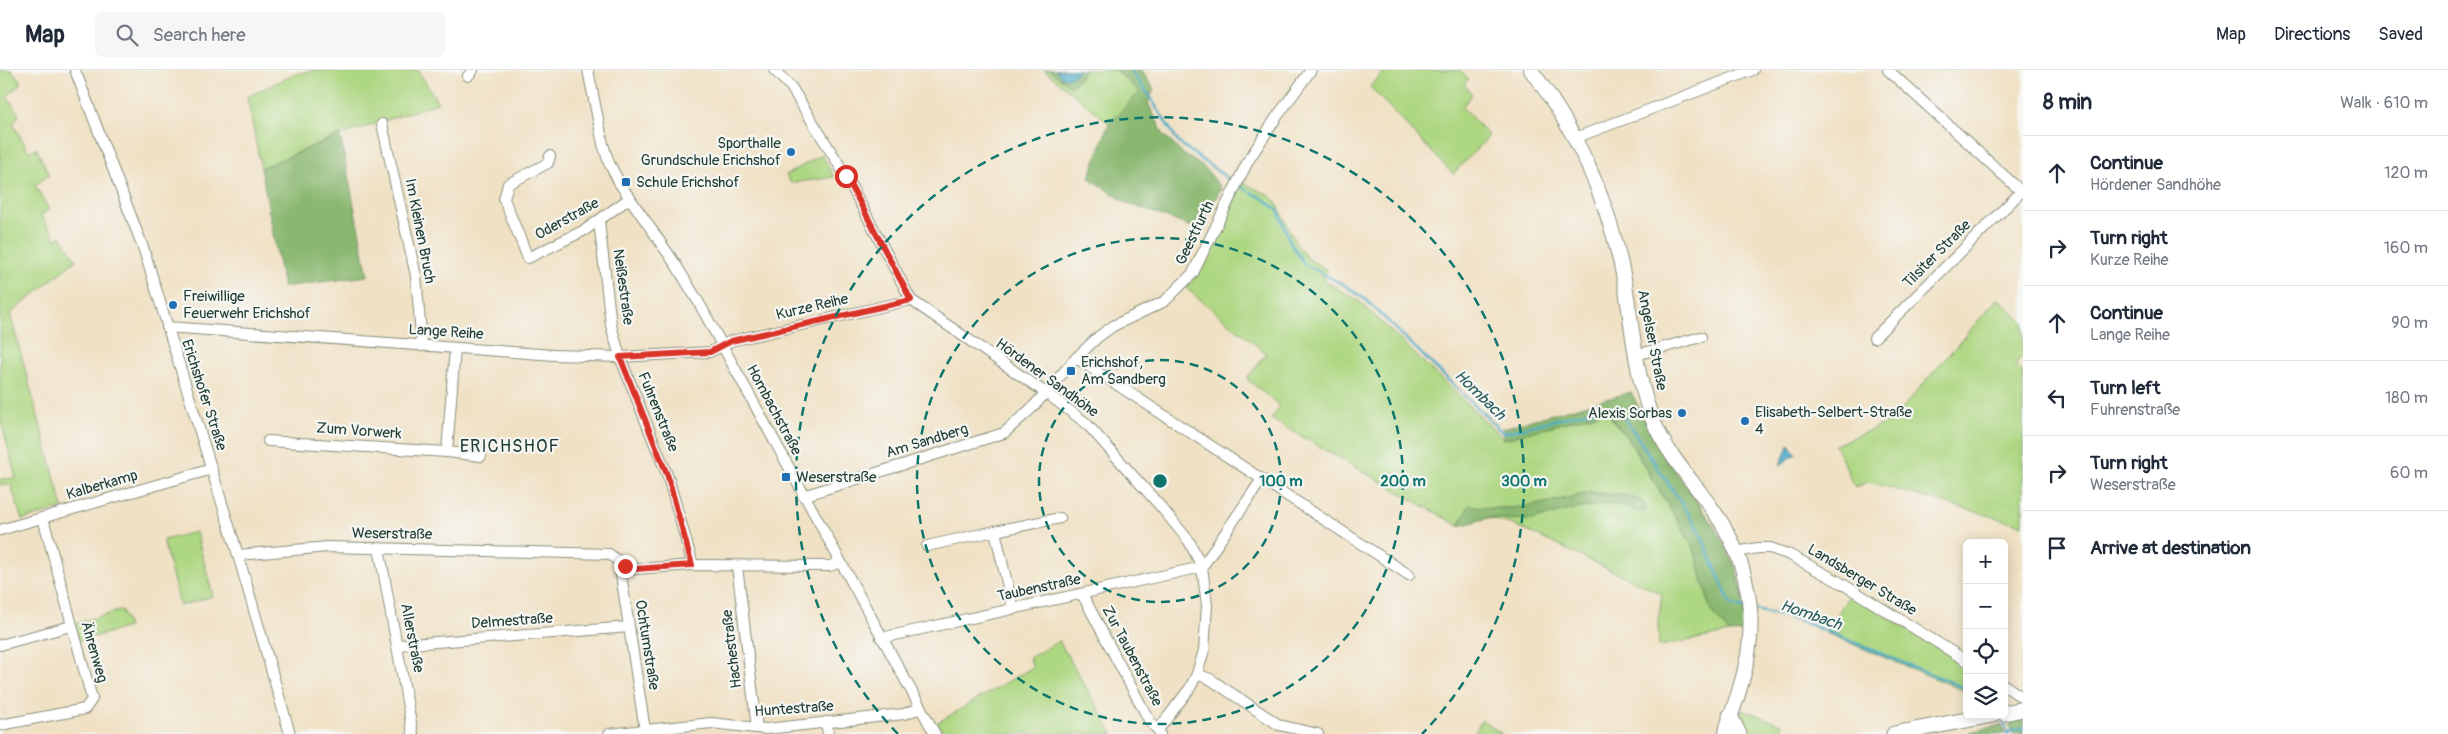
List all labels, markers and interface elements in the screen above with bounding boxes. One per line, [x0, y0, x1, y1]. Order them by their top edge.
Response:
search box [95, 12, 445, 57]
text: Map [25, 20, 65, 49]
icon: search [113, 21, 141, 49]
text: Search here [153, 23, 246, 47]
text: Map [2216, 23, 2246, 46]
text: Directions [2274, 23, 2350, 46]
text: Saved [2378, 23, 2423, 46]
text: 8 min [2043, 89, 2092, 116]
text: Walk · 610 m [2340, 93, 2428, 113]
place label: Sporthalle Grundschule Erichshof [641, 134, 782, 170]
marker: Sporthalle Grundschule Erichshof [785, 146, 797, 158]
text: Continue [2090, 151, 2163, 175]
icon: ahead [2043, 159, 2071, 187]
text: 120 m [2384, 163, 2428, 183]
route start [835, 165, 858, 188]
place label: Schule Erichshof [636, 173, 740, 192]
text: Hördener Sandhöhe [2090, 175, 2221, 195]
marker: Schule Erichshof [620, 176, 632, 188]
street label: Im Kleinen Bruch [400, 177, 440, 285]
street label: Oderstraße [532, 193, 603, 244]
street label: Geestfurth [1171, 198, 1219, 268]
street label: Tilsiter Straße [1899, 216, 1975, 292]
text: Turn right [2090, 226, 2168, 250]
icon: right [2043, 234, 2071, 262]
text: 160 m [2384, 238, 2428, 258]
street label: Neißestraße [608, 248, 638, 327]
text: Kurze Reihe [2090, 250, 2169, 270]
place label: Freiwillige Feuerwehr Erichshof [183, 287, 311, 323]
street label: Angelser Straße [1633, 288, 1671, 393]
street label: Kurze Reihe [774, 289, 851, 325]
marker: Freiwillige Feuerwehr Erichshof [167, 299, 179, 311]
text: Continue [2090, 301, 2163, 325]
icon: ahead [2043, 309, 2071, 337]
text: 90 m [2391, 313, 2428, 333]
street label: Lange Reihe [408, 320, 485, 344]
text: Lange Reihe [2090, 325, 2170, 345]
street label: Hördener Sandhöhe [992, 334, 1103, 422]
street label: Erichshofer Straße [177, 337, 231, 454]
place label: Erichshof, Am Sandberg [1081, 353, 1166, 389]
street label: Hombachstraße [742, 361, 806, 459]
marker: Erichshof, Am Sandberg [1065, 365, 1077, 377]
water label: Hombach [1450, 366, 1511, 425]
street label: Fuhrenstraße [633, 369, 683, 455]
text: Turn left [2090, 376, 2160, 400]
icon: left [2043, 384, 2071, 412]
text: 180 m [2385, 388, 2428, 408]
text: Fuhrenstraße [2090, 400, 2180, 420]
place label: Elisabeth-Selbert-Straße 4 [1755, 403, 1913, 439]
place label: Alexis Sorbas [1588, 404, 1672, 423]
marker: Alexis Sorbas [1676, 407, 1688, 419]
marker: Elisabeth-Selbert-Straße 4 [1739, 415, 1751, 427]
street label: Zum Vorwerk [316, 419, 403, 444]
street label: Am Sandberg [884, 420, 970, 462]
district label: ERICHSHOF [460, 435, 560, 458]
text: Turn right [2090, 451, 2168, 475]
icon: right [2043, 459, 2071, 487]
text: 60 m [2390, 463, 2428, 483]
street label: Kalberkamp [64, 466, 140, 504]
place label: Weserstraße [796, 468, 877, 487]
marker: Weserstraße [780, 471, 792, 483]
centre of rings [1151, 472, 1169, 490]
text: 100 m [1260, 472, 1302, 491]
text: 200 m [1380, 472, 1426, 491]
text: 300 m [1501, 472, 1547, 491]
text: Weserstraße [2090, 475, 2176, 495]
street label: Weserstraße [352, 524, 433, 544]
icon: arrive [2043, 534, 2071, 562]
text: Arrive at destination [2090, 536, 2251, 560]
map controls [1963, 539, 2008, 719]
button: + [1963, 539, 2008, 584]
street label: Landsberger Straße [1804, 540, 1921, 620]
route end [614, 555, 637, 578]
street label: Taubenstraße [995, 570, 1083, 606]
button: − [1963, 584, 2008, 629]
water label: Hombach [1778, 595, 1846, 635]
street label: Ochtumstraße [630, 599, 664, 692]
street label: Allerstraße [396, 602, 428, 675]
street label: Zur Taubenstraße [1097, 602, 1167, 710]
street label: Hachestraße [718, 608, 746, 689]
street label: Delmestraße [471, 609, 554, 633]
street label: Ährenweg [76, 619, 112, 685]
button: locate [1963, 629, 2008, 674]
button: layers [1963, 674, 2008, 719]
street label: Huntestraße [754, 697, 835, 721]

